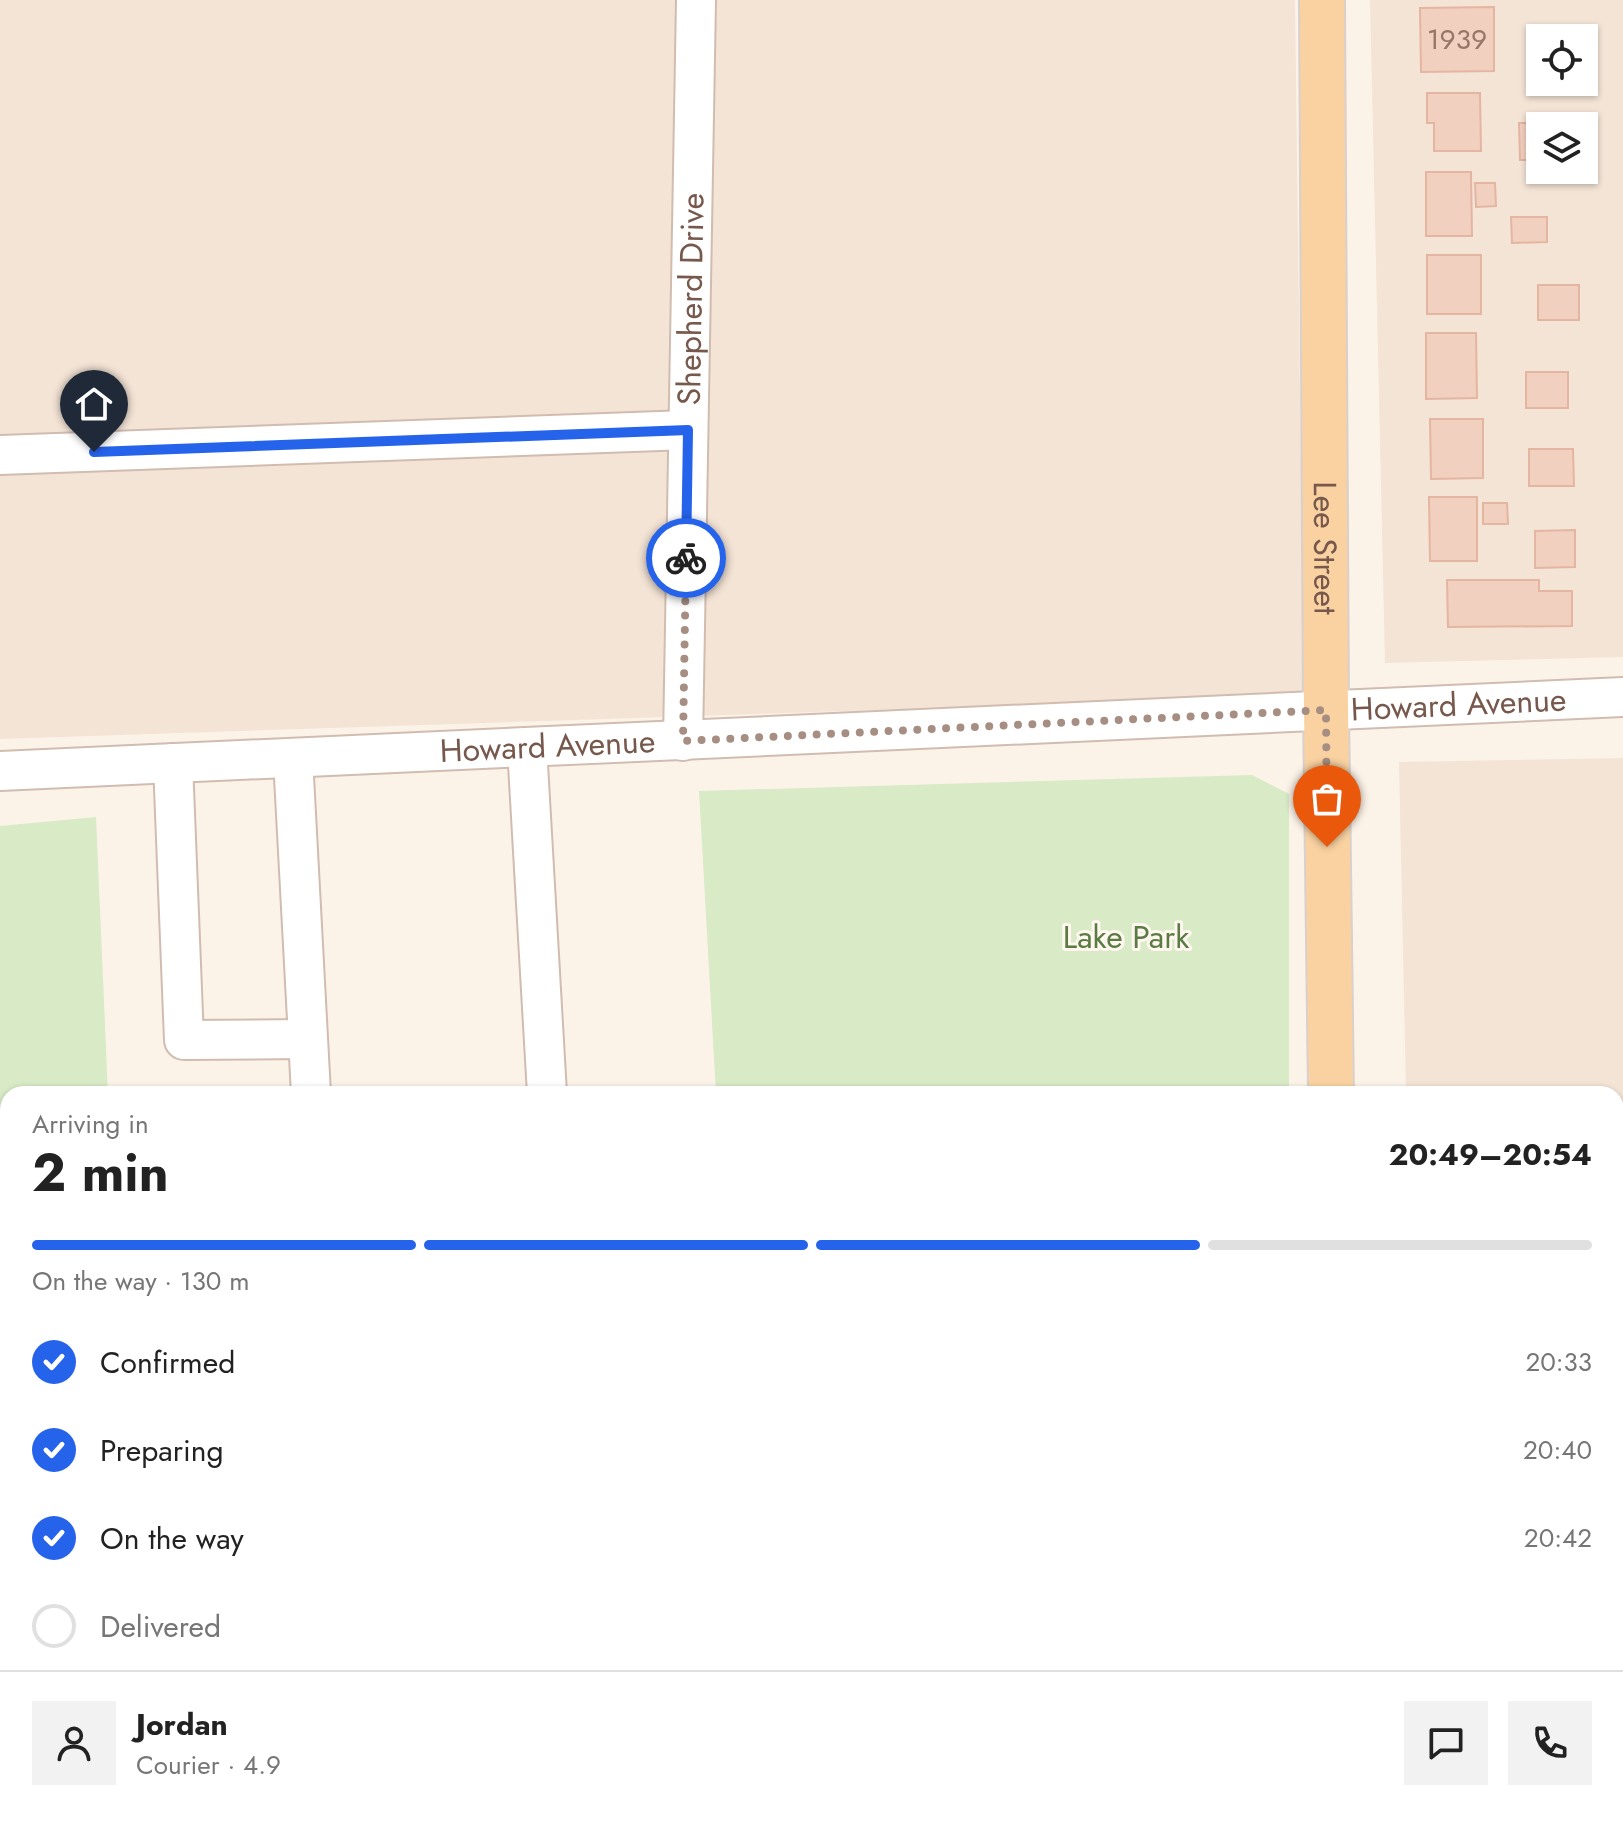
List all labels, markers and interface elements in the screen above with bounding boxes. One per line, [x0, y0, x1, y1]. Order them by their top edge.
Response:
house number: 1939 [1427, 19, 1487, 60]
map controls [1526, 24, 1598, 184]
button: locate [1526, 24, 1598, 96]
button: layers [1526, 112, 1598, 184]
street label: Shepherd Drive [666, 192, 716, 406]
pin [60, 370, 128, 452]
icon: home [72, 382, 116, 426]
street label: Lee Street [1302, 481, 1348, 615]
courier [646, 518, 726, 598]
icon: bike [664, 536, 708, 580]
street label: Howard Avenue [1350, 677, 1567, 732]
street label: Howard Avenue [439, 718, 656, 774]
pin [1293, 765, 1361, 847]
icon: bag [1305, 777, 1349, 821]
park label: Lake Park [1063, 914, 1190, 960]
text: Arriving in [32, 1105, 149, 1143]
text: 20:49–20:54 [1389, 1133, 1592, 1176]
text: 2 min [32, 1135, 169, 1211]
text: On the way · 130 m [32, 1262, 250, 1300]
icon: check [32, 1340, 76, 1384]
text: Confirmed [100, 1341, 235, 1384]
text: 20:33 [1525, 1343, 1592, 1381]
icon: check [32, 1428, 76, 1472]
text: Preparing [100, 1429, 224, 1472]
text: 20:40 [1523, 1431, 1592, 1469]
icon: check [32, 1516, 76, 1560]
text: On the way [100, 1517, 244, 1560]
text: 20:42 [1524, 1519, 1592, 1557]
text: Delivered [100, 1605, 221, 1648]
button: person [32, 1701, 116, 1785]
button: chat [1404, 1701, 1488, 1785]
button: phone [1508, 1701, 1592, 1785]
text: Jordan [136, 1703, 228, 1746]
text: Courier · 4.9 [136, 1746, 281, 1784]

